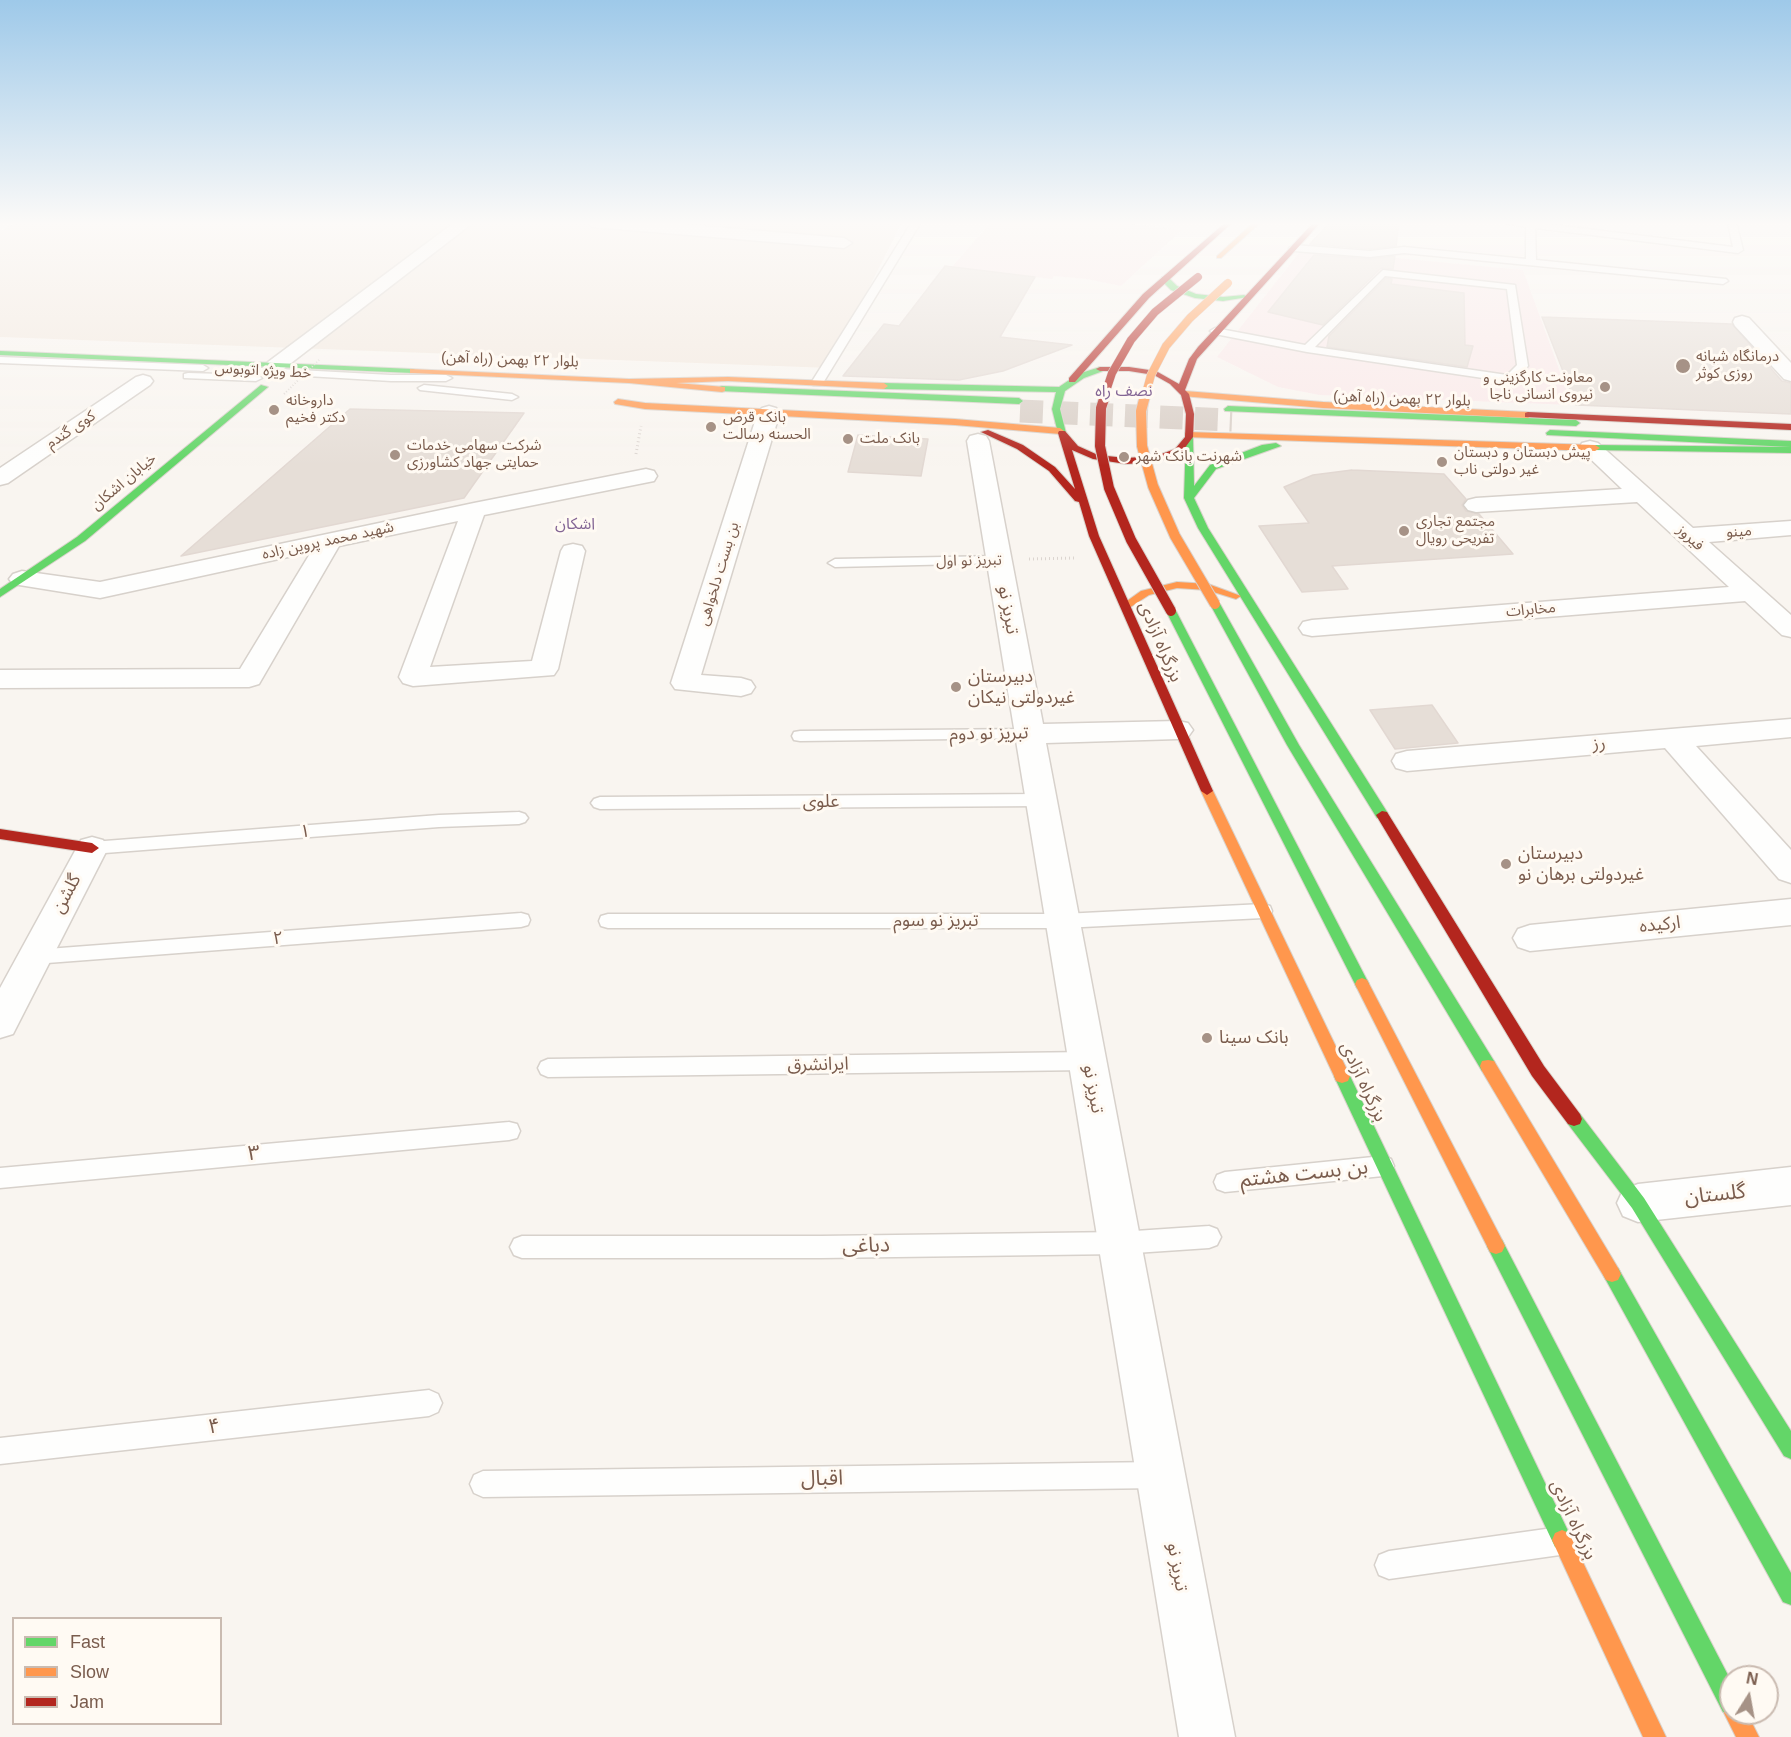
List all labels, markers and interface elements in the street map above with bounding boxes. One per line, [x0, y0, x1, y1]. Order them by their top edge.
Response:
place label: درمانگاه شبانه روزی کوثر [1696, 348, 1779, 383]
street label: بلوار ۲۲ بهمن (راه آهن) [441, 349, 579, 371]
marker: درمانگاه شبانه روزی کوثر [1674, 357, 1692, 375]
street label: خط ویژه اتوبوس [214, 359, 312, 383]
place label: معاونت کارگزینی و نیروی انسانی ناجا [1483, 369, 1593, 404]
marker: معاونت کارگزینی و نیروی انسانی ناجا [1598, 380, 1612, 394]
district label: نصف راه [1095, 382, 1153, 402]
street label: بلوار ۲۲ بهمن (راه آهن) [1333, 388, 1471, 410]
place label: داروخانه دکتر فخیم [286, 392, 345, 427]
marker: داروخانه دکتر فخیم [267, 403, 281, 417]
street label: کوی گندم [43, 407, 99, 453]
place label: بانک قرض الحسنه رسالت [723, 409, 811, 444]
marker: بانک قرض الحسنه رسالت [704, 420, 718, 434]
place label: بانک ملت [860, 430, 920, 448]
marker: بانک ملت [841, 432, 855, 446]
place label: شرکت سهامی خدمات حمایتی جهاد کشاورزی [407, 437, 542, 472]
place label: پیش دبستان و دبستان غیر دولتی ناب [1454, 444, 1591, 479]
marker: شرکت سهامی خدمات حمایتی جهاد کشاورزی [388, 448, 402, 462]
place label: شهرنت بانک شهر [1136, 448, 1242, 466]
street label: خیابان اشکان [88, 450, 160, 514]
marker: شهرنت بانک شهر [1117, 450, 1131, 464]
marker: پیش دبستان و دبستان غیر دولتی ناب [1435, 455, 1449, 469]
place label: مجتمع تجاری تفریحی رویال [1416, 513, 1495, 548]
district label: اشکان [555, 515, 595, 535]
street label: شهید محمد پروین زاده [261, 518, 395, 564]
street label: بن بست دلخواهی [695, 520, 743, 628]
street label: فیروز [1673, 521, 1707, 555]
street label: مینو [1726, 522, 1752, 542]
marker: مجتمع تجاری تفریحی رویال [1397, 524, 1411, 538]
street label: تبریز نو اول [936, 551, 1002, 571]
street label: تبریز نو [993, 584, 1023, 636]
street label: بزرگراه آزادی [1133, 598, 1187, 686]
street label: مخابرات [1505, 599, 1557, 621]
place label: دبیرستان غیردولتی نیکان [968, 666, 1075, 708]
marker: دبیرستان غیردولتی نیکان [949, 680, 963, 694]
street label: تبریز نو دوم [949, 723, 1029, 745]
street label: رز [1591, 733, 1607, 755]
street label: علوی [803, 791, 839, 813]
street label: ۱ [299, 821, 311, 843]
place label: دبیرستان غیردولتی برهان نو [1518, 843, 1644, 886]
marker: دبیرستان غیردولتی برهان نو [1499, 857, 1513, 871]
street label: گلشن [48, 871, 86, 917]
street label: تبریز نو سوم [893, 910, 979, 932]
street label: ارکیده [1638, 912, 1682, 938]
street label: ۲ [272, 928, 284, 950]
place label: بانک سینا [1219, 1027, 1289, 1049]
marker: بانک سینا [1200, 1031, 1214, 1045]
street label: بزرگراه آزادی [1335, 1039, 1391, 1125]
street label: ایرانشرق [787, 1054, 849, 1076]
street label: تبریز نو [1078, 1063, 1108, 1115]
street label: ۳ [247, 1141, 261, 1167]
street label: بن بست هشتم [1239, 1155, 1369, 1193]
street label: گلستان [1683, 1179, 1747, 1211]
street label: دباغی [842, 1233, 890, 1259]
street label: ۴ [207, 1414, 221, 1440]
street label: اقبال [801, 1466, 843, 1492]
street label: بزرگراه آزادی [1545, 1477, 1601, 1563]
street label: تبریز نو [1162, 1541, 1192, 1593]
legend [12, 1617, 222, 1725]
text: Fast [70, 1632, 105, 1652]
text: Slow [70, 1662, 109, 1682]
north arrow [1719, 1665, 1779, 1725]
text: N [1745, 1669, 1759, 1688]
text: Jam [70, 1692, 104, 1712]

